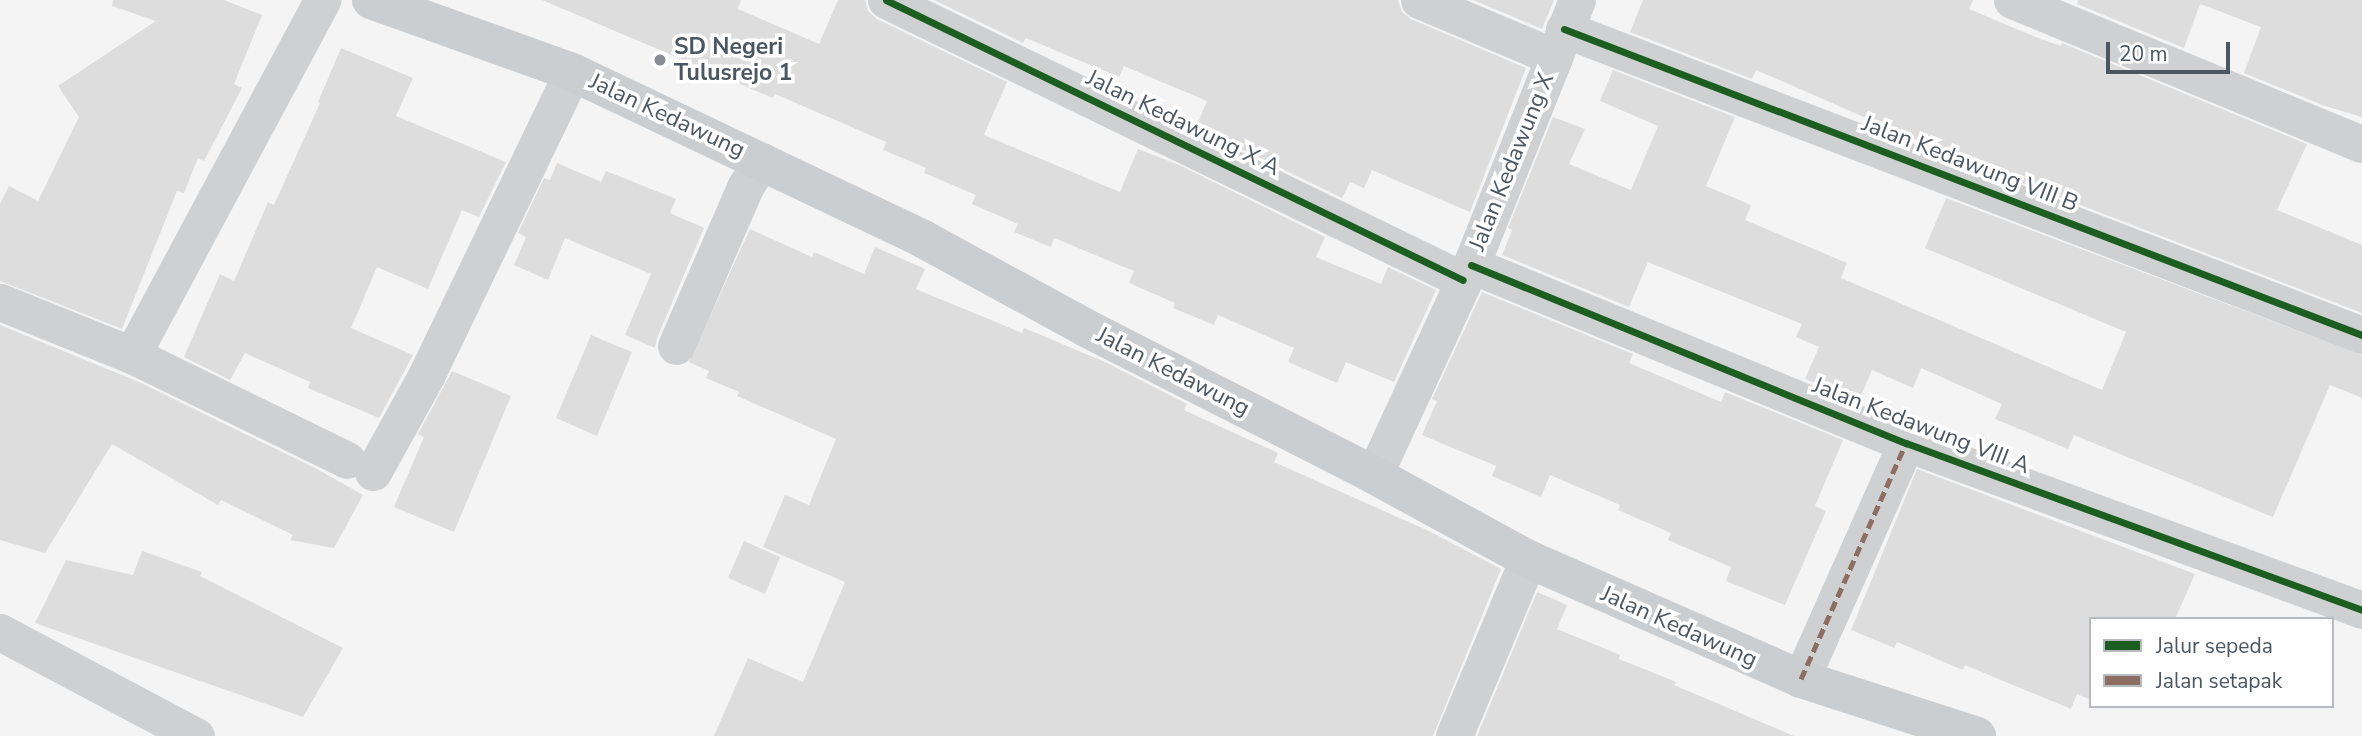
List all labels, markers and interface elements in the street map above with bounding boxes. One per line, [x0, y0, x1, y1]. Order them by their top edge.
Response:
scale bar [2110, 28, 2234, 72]
place label: SD Negeri Tulusrejo 1 [674, 33, 792, 87]
text: 20 m [2119, 40, 2168, 68]
marker: SD Negeri Tulusrejo 1 [652, 52, 668, 68]
street label: Jalan Kedawung X A [1082, 64, 1284, 182]
street label: Jalan Kedawung [585, 68, 749, 164]
street label: Jalan Kedawung X [1464, 69, 1560, 255]
street label: Jalan Kedawung VIII B [1858, 110, 2082, 218]
street label: Jalan Kedawung [1092, 322, 1254, 422]
street label: Jalan Kedawung VIII A [1809, 372, 2033, 480]
street label: Jalan Kedawung [1597, 580, 1761, 674]
legend [2089, 617, 2334, 708]
text: Jalur sepeda [2156, 632, 2273, 660]
text: Jalan setapak [2156, 667, 2282, 695]

